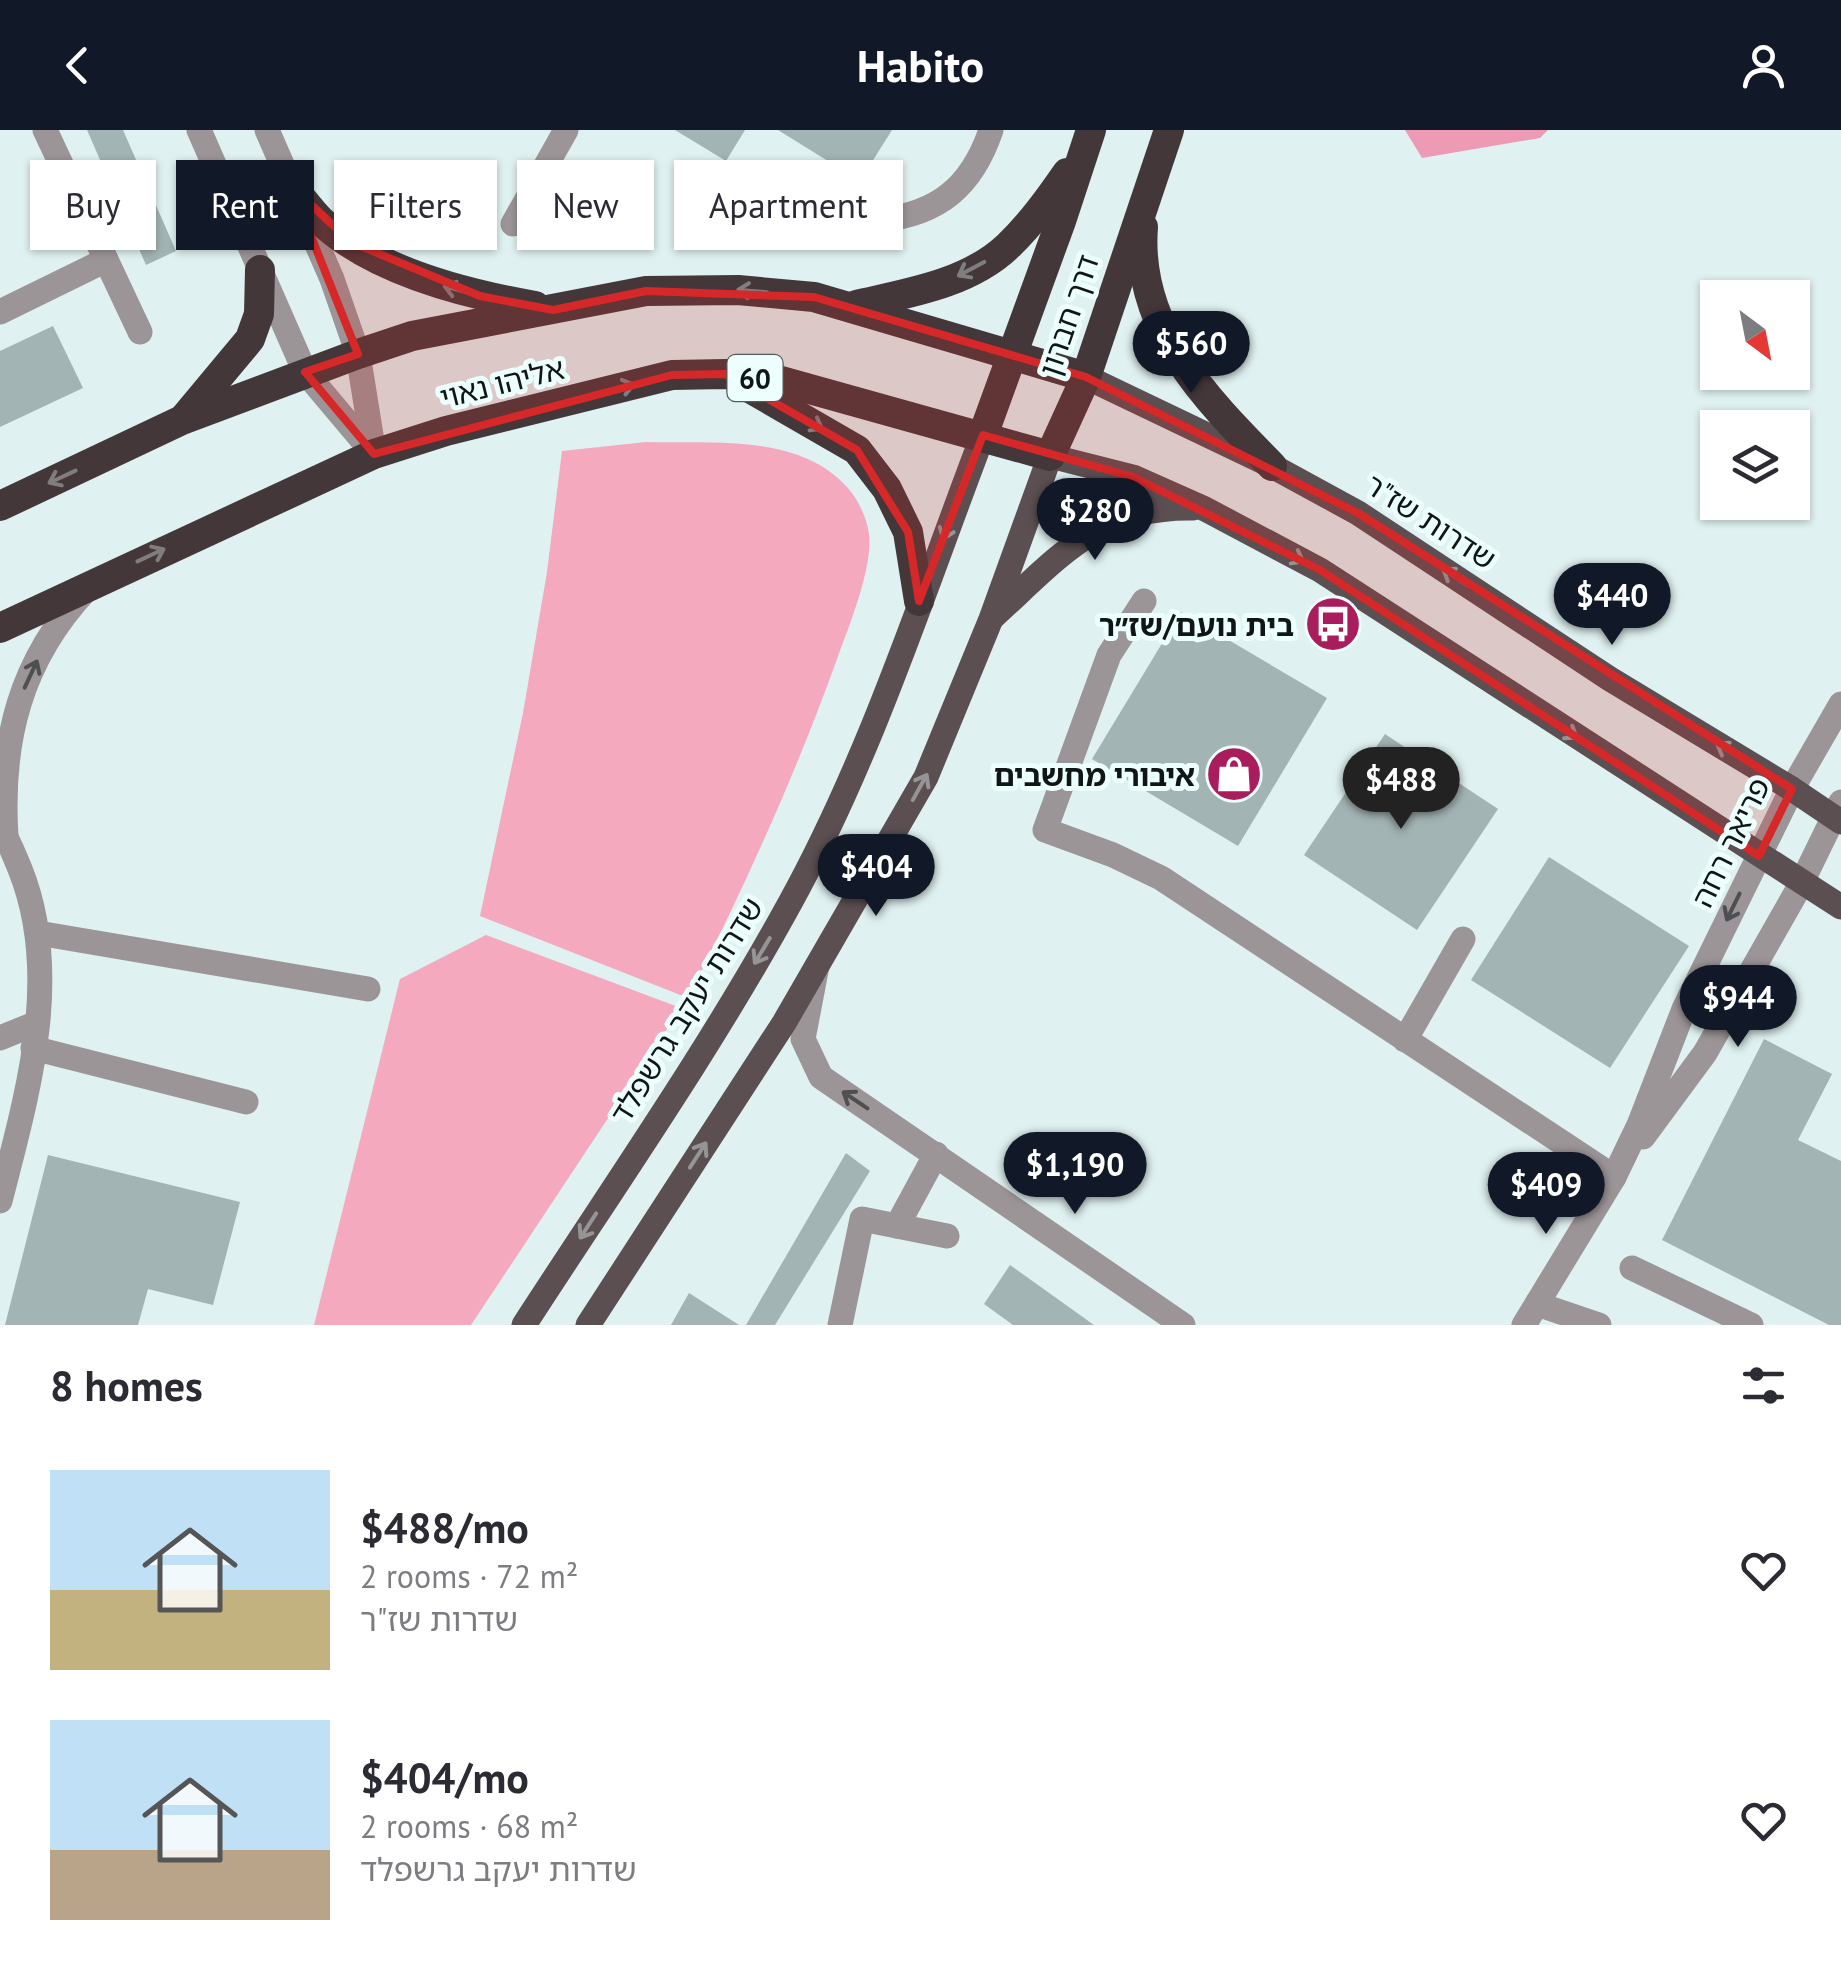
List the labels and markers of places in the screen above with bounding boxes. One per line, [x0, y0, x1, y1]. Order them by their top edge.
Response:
pin: $560 [1132, 311, 1250, 396]
pin: $280 [1036, 478, 1154, 563]
pin: $440 [1553, 563, 1671, 648]
bus stop icon: בית נועם/שז״ר [1303, 594, 1363, 654]
place label: בית נועם/שז״ר [1099, 605, 1294, 644]
shop icon: איבורי מחשבים [1204, 744, 1264, 804]
pin: $488 [1342, 747, 1460, 832]
place label: איבורי מחשבים [994, 755, 1195, 794]
pin: $404 [817, 834, 935, 919]
pin: $944 [1679, 965, 1797, 1050]
pin: $1,190 [994, 1132, 1156, 1217]
pin: $409 [1487, 1152, 1605, 1237]

